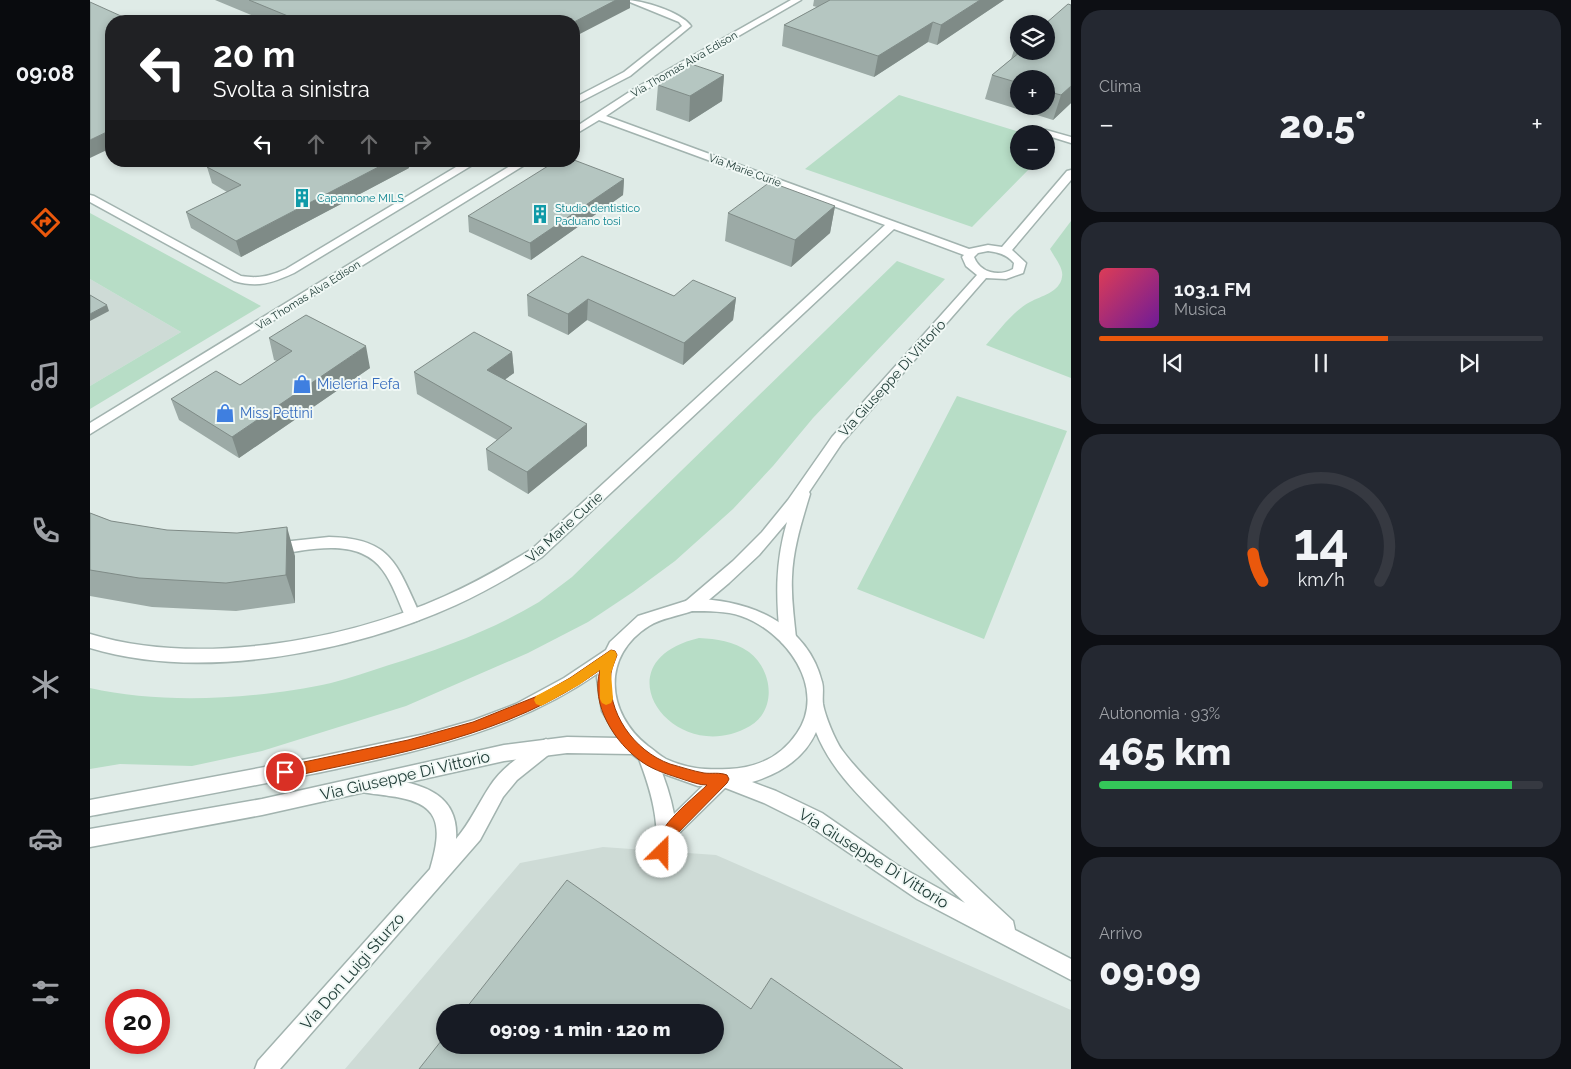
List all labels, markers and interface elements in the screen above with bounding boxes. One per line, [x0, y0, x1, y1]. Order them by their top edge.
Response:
map controls [1010, 15, 1055, 170]
button: layers [1010, 15, 1055, 60]
street label: Via Thomas Alva Edison [629, 29, 740, 100]
text: 20 m [213, 34, 295, 75]
icon: left [130, 35, 195, 100]
text: 09:08 [16, 60, 74, 86]
button: + [1010, 70, 1055, 115]
text: Svolta a sinistra [213, 76, 370, 102]
text: Clima [1099, 77, 1141, 96]
text: 20.5° [1279, 102, 1366, 147]
text: − [1099, 108, 1114, 141]
text: + [1531, 108, 1543, 141]
button: − [1010, 125, 1055, 170]
icon: left [249, 130, 277, 158]
icon: ahead [302, 130, 330, 158]
icon: ahead [355, 130, 383, 158]
icon: right [408, 130, 436, 158]
street label: Via Marie Curie [707, 151, 784, 190]
building icon: Capannone MILS [291, 187, 313, 209]
place label: Capannone MILS [317, 192, 404, 205]
place label: Studio dentistico Paduano tosi [555, 202, 641, 228]
building icon: Studio dentistico Paduano tosi [529, 203, 551, 225]
icon: directions [28, 205, 63, 240]
street label: Via Thomas Alva Edison [254, 258, 363, 333]
text: 103.1 FM [1174, 278, 1251, 300]
text: Musica [1174, 300, 1226, 319]
street label: Via Giuseppe Di Vittorio [835, 316, 949, 440]
icon: previous [1159, 349, 1187, 377]
icon: pause [1307, 349, 1335, 377]
icon: next [1455, 349, 1483, 377]
icon: music [28, 359, 63, 394]
shop icon: Mieleria Fefa [291, 373, 313, 395]
place label: Mieleria Fefa [317, 376, 400, 392]
shop icon: Miss Pettini [214, 402, 236, 424]
place label: Miss Pettini [240, 405, 313, 421]
street label: Via Marie Curie [522, 488, 606, 566]
text: 14 [1293, 511, 1349, 572]
icon: phone [28, 513, 63, 548]
text: km/h [1297, 569, 1345, 590]
icon: climate [28, 667, 63, 702]
text: Autonomia · 93% [1099, 704, 1220, 723]
text: 465 km [1099, 729, 1231, 774]
street label: Via Giuseppe Di Vittorio [318, 747, 492, 804]
pin [264, 751, 306, 793]
icon: arrive [271, 758, 299, 786]
street label: Via Giuseppe Di Vittorio [795, 804, 952, 912]
icon: car [28, 821, 63, 856]
position arrow [635, 825, 687, 877]
street label: Via Don Luigi Sturzo [296, 909, 408, 1034]
text: Arrivo [1099, 924, 1142, 943]
text: 09:09 [1099, 949, 1201, 994]
icon: filters [28, 975, 63, 1010]
speed limit sign: 20 [105, 989, 170, 1054]
text: 09:09 · 1 min · 120 m [489, 1018, 671, 1040]

